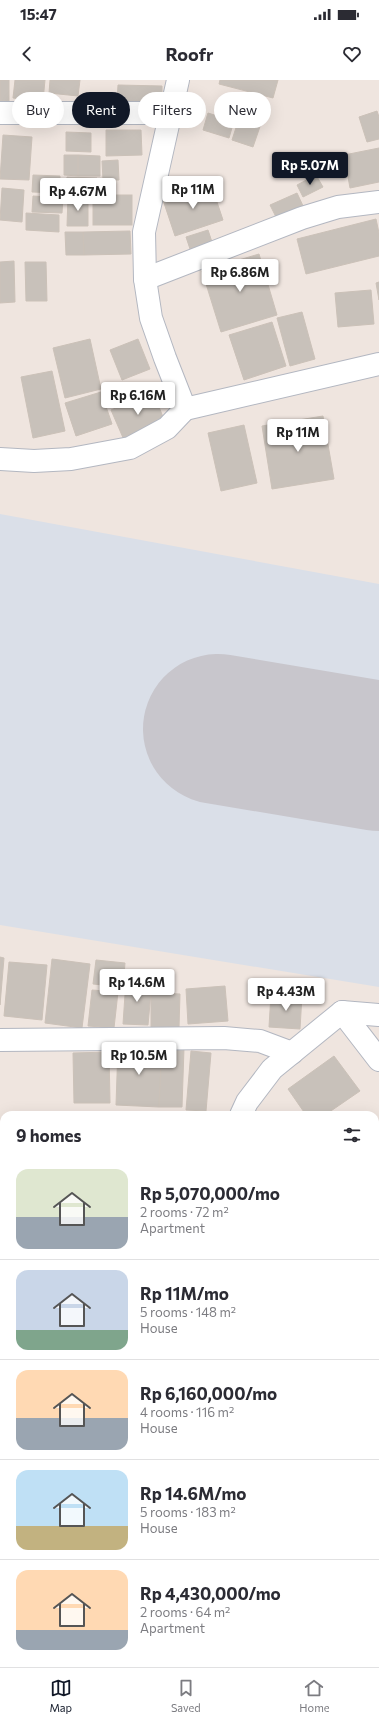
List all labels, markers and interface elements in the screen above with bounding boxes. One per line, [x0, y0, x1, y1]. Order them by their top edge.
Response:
text: 15:47 [20, 5, 57, 23]
icon: back [16, 43, 38, 65]
text: Roofr [165, 43, 214, 65]
icon: heart [341, 43, 363, 65]
chip: Buy [12, 92, 64, 128]
chip: Rent [72, 92, 130, 128]
chip: Filters [138, 92, 206, 128]
chip: New [214, 92, 271, 128]
pin: Rp 5.07M [269, 152, 351, 186]
text: Rp 5.07M [281, 157, 339, 173]
pin: Rp 11M [160, 176, 226, 210]
pin: Rp 4.67M [37, 178, 119, 212]
text: Rp 11M [171, 181, 215, 197]
text: Rp 4.67M [49, 183, 107, 199]
pin: Rp 6.86M [199, 259, 281, 293]
text: Rp 6.86M [211, 264, 269, 280]
pin: Rp 6.16M [97, 382, 179, 416]
text: Rp 6.16M [110, 387, 166, 403]
pin: Rp 11M [265, 419, 331, 453]
text: Rp 11M [276, 424, 320, 440]
pin: Rp 14.6M [96, 969, 178, 1003]
text: Rp 14.6M [109, 974, 165, 990]
pin: Rp 4.43M [245, 978, 327, 1012]
text: Rp 4.43M [257, 983, 315, 999]
pin: Rp 10.5M [98, 1042, 180, 1076]
text: Rp 10.5M [110, 1047, 168, 1063]
icon: filters [341, 1124, 363, 1146]
text: 9 homes [16, 1125, 81, 1146]
text: Rp 5,070,000/mo [140, 1183, 280, 1204]
icon: home [48, 1185, 96, 1233]
text: 2 rooms · 72 m² [140, 1204, 229, 1220]
text: Apartment [140, 1220, 205, 1236]
text: Rp 11M/mo [140, 1283, 229, 1304]
icon: home [48, 1286, 96, 1334]
text: 5 rooms · 148 m² [140, 1304, 236, 1320]
text: House [140, 1320, 178, 1336]
text: Rp 6,160,000/mo [140, 1383, 277, 1404]
icon: home [48, 1386, 96, 1434]
text: 4 rooms · 116 m² [140, 1404, 234, 1420]
text: House [140, 1420, 178, 1436]
text: Rp 14.6M/mo [140, 1483, 246, 1504]
icon: home [48, 1486, 96, 1534]
text: 5 rooms · 183 m² [140, 1504, 236, 1520]
text: House [140, 1520, 178, 1536]
text: Rp 4,430,000/mo [140, 1583, 281, 1604]
icon: home [48, 1586, 96, 1634]
text: 2 rooms · 64 m² [140, 1604, 230, 1620]
text: Apartment [140, 1620, 205, 1636]
tab: Map [49, 1677, 72, 1714]
tab: Saved [171, 1677, 201, 1714]
tab: Home [299, 1677, 330, 1714]

